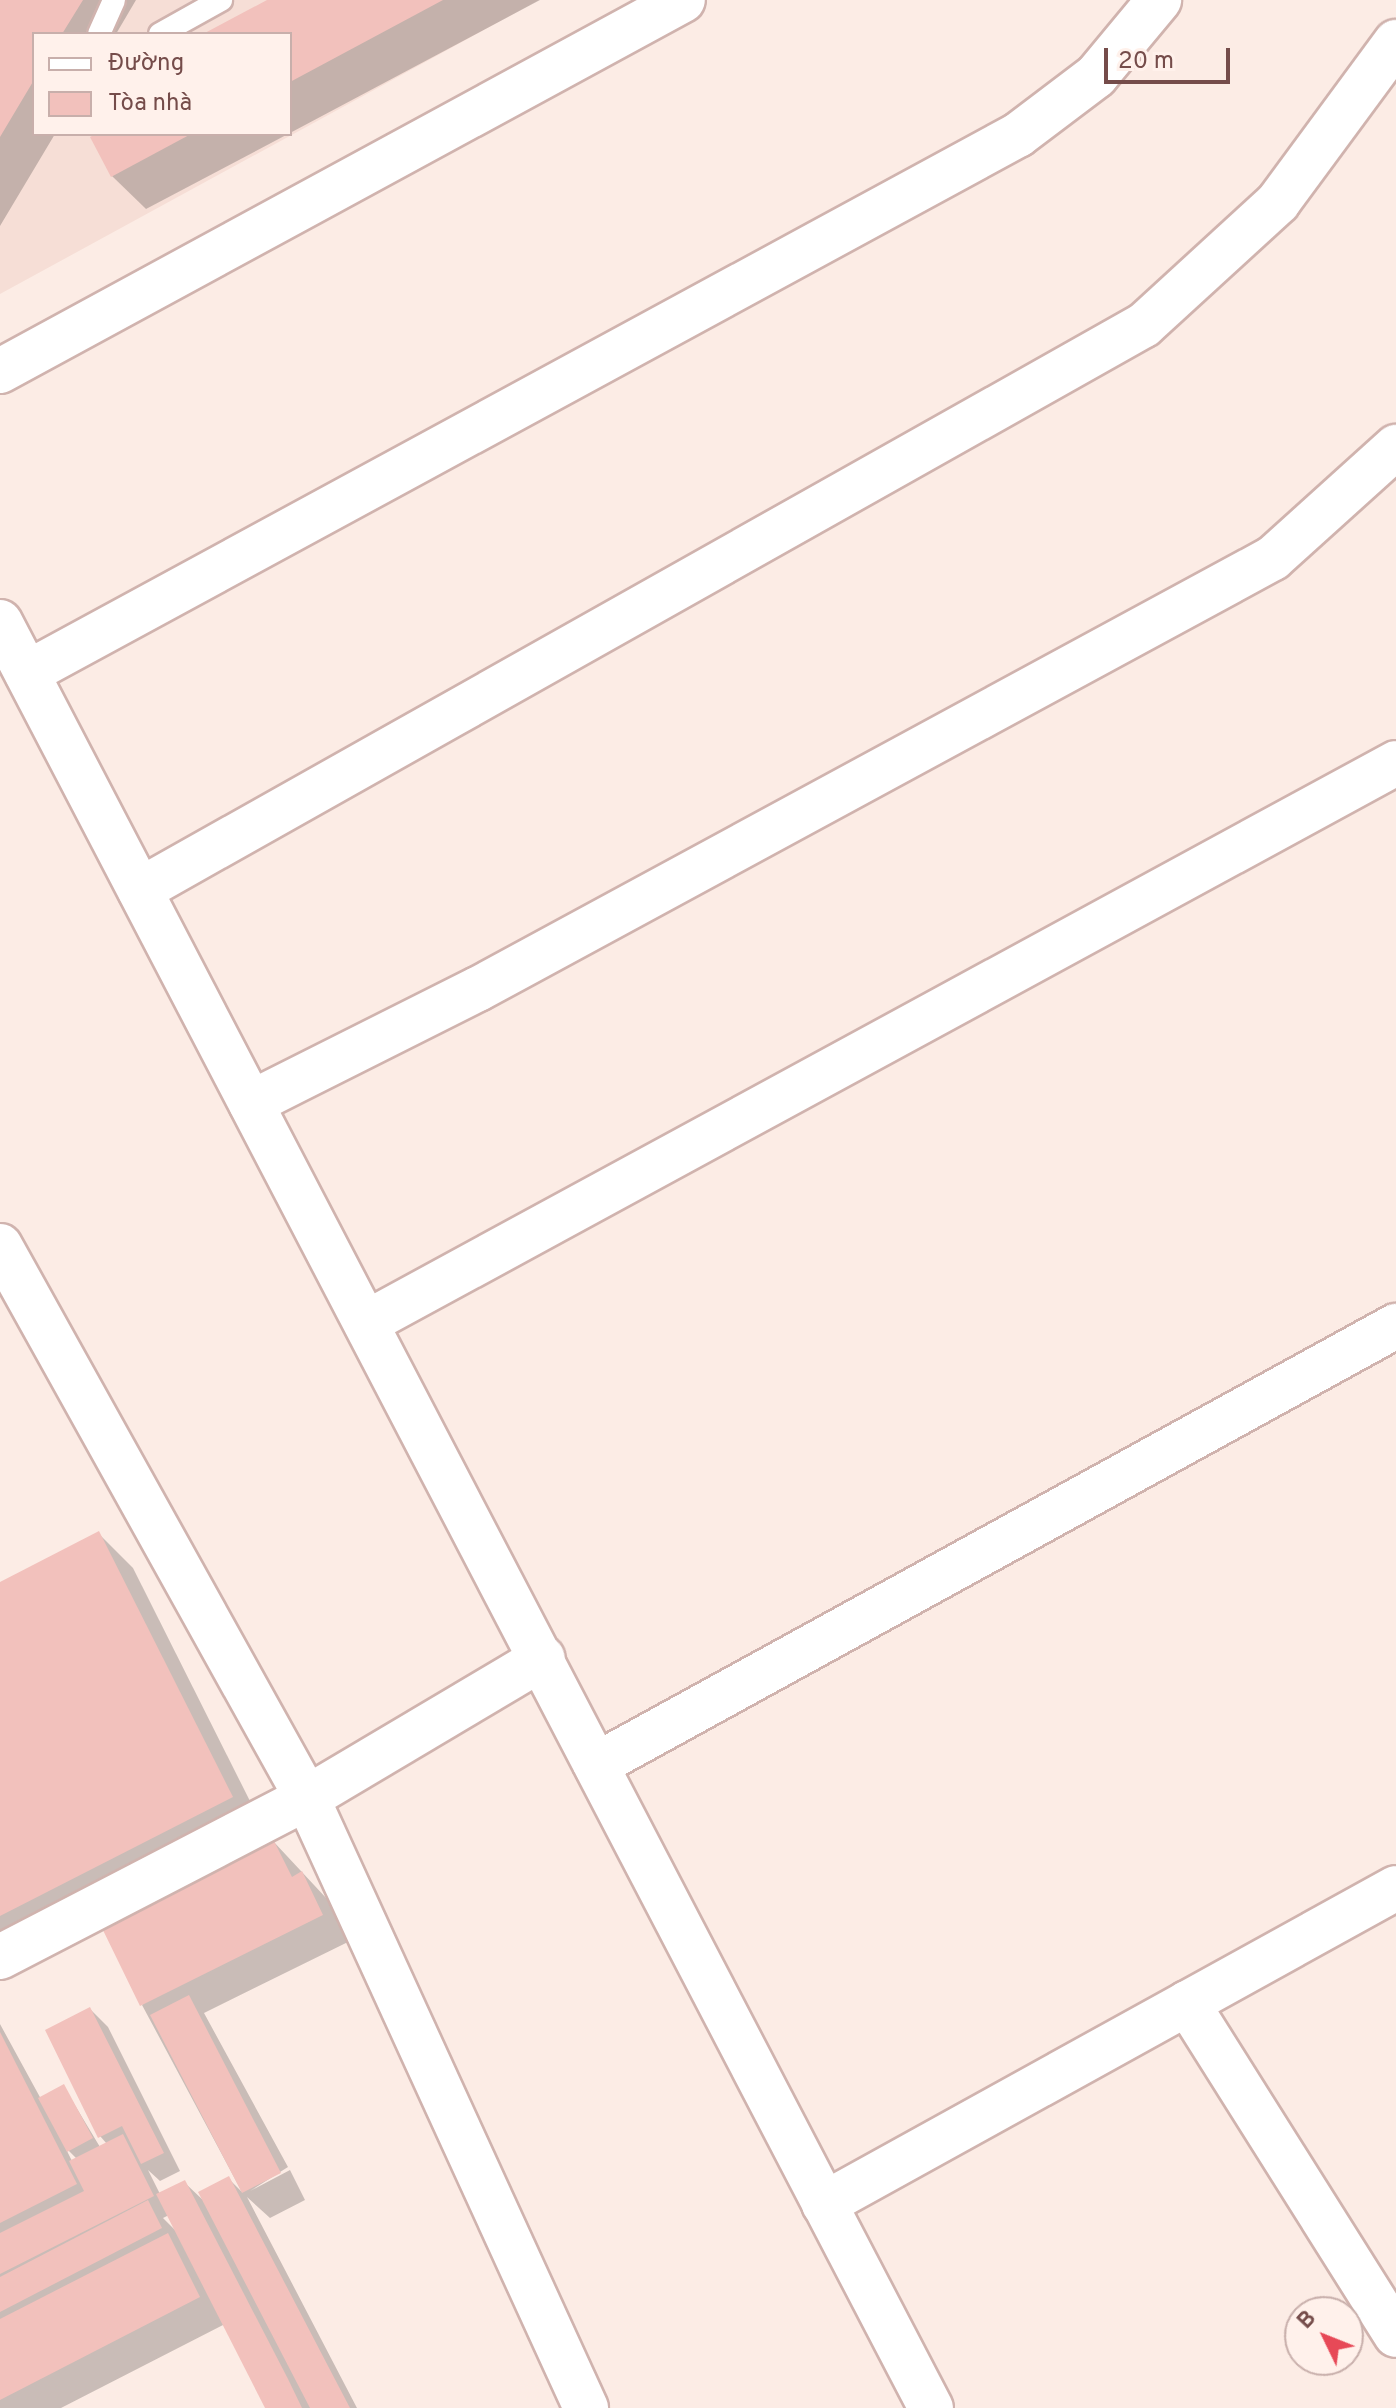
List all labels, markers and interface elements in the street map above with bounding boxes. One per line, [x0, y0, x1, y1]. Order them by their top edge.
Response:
legend [32, 32, 292, 136]
scale bar [1108, 32, 1234, 82]
text: 20 m [1118, 47, 1174, 77]
text: Đường [108, 49, 184, 79]
text: Tòa nhà [108, 89, 192, 119]
north arrow [1284, 2296, 1364, 2376]
text: B [1292, 2306, 1323, 2335]

